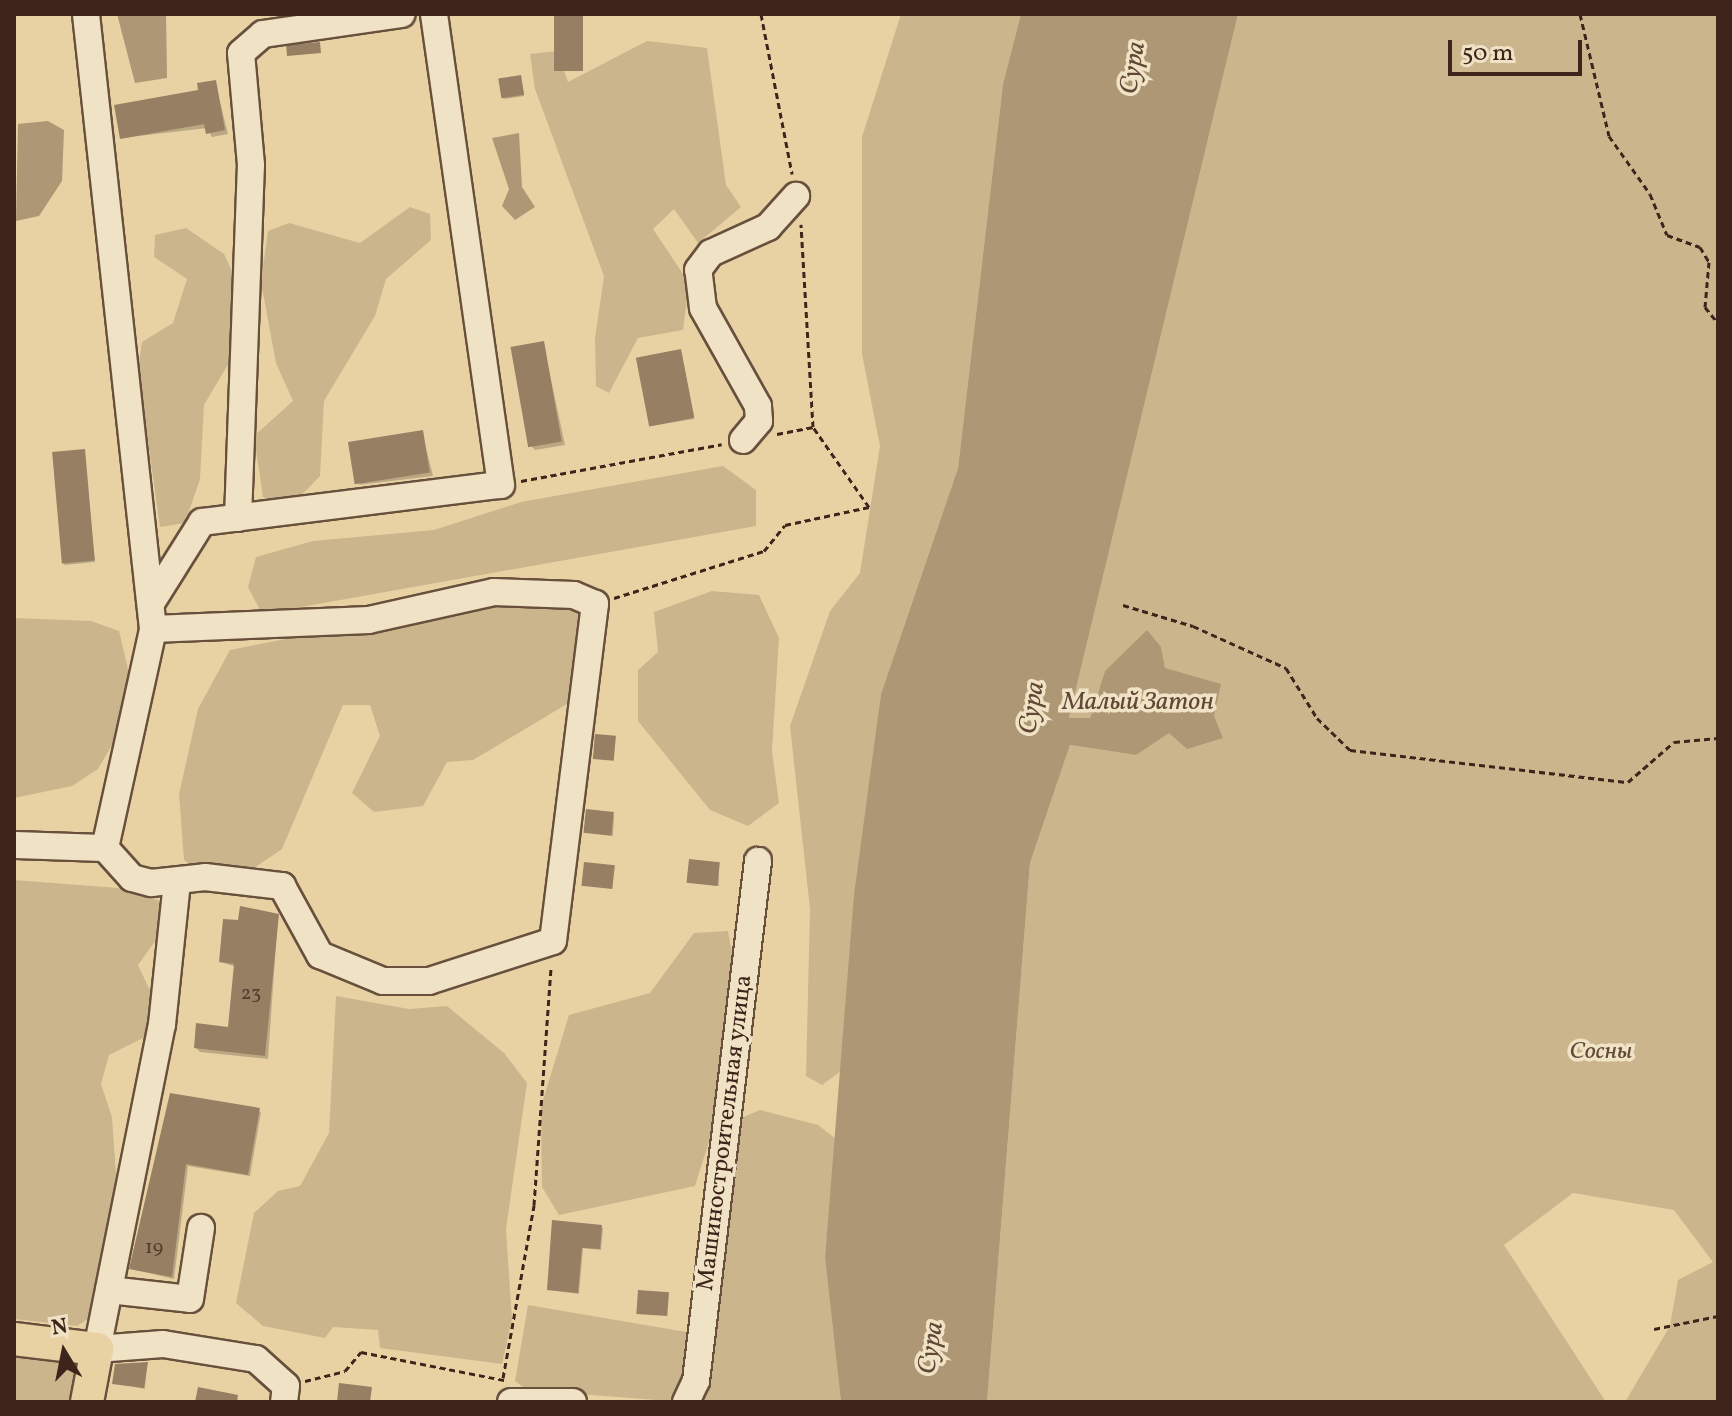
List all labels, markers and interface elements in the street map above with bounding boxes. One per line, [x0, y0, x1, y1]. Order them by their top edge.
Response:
scale bar [1452, 24, 1586, 74]
text: 50 m [1462, 37, 1514, 71]
water label: Сура [1114, 40, 1154, 96]
water label: Сура [1013, 680, 1053, 736]
water label: Малый Затон [1062, 687, 1214, 719]
street label: Машиностроительная улица [692, 973, 760, 1293]
house number: 23 [241, 982, 261, 1006]
park label: Сосны [1570, 1039, 1632, 1067]
house number: 19 [145, 1236, 163, 1260]
text: N [49, 1311, 70, 1345]
north arrow [24, 1312, 104, 1392]
water label: Сура [912, 1320, 952, 1376]

